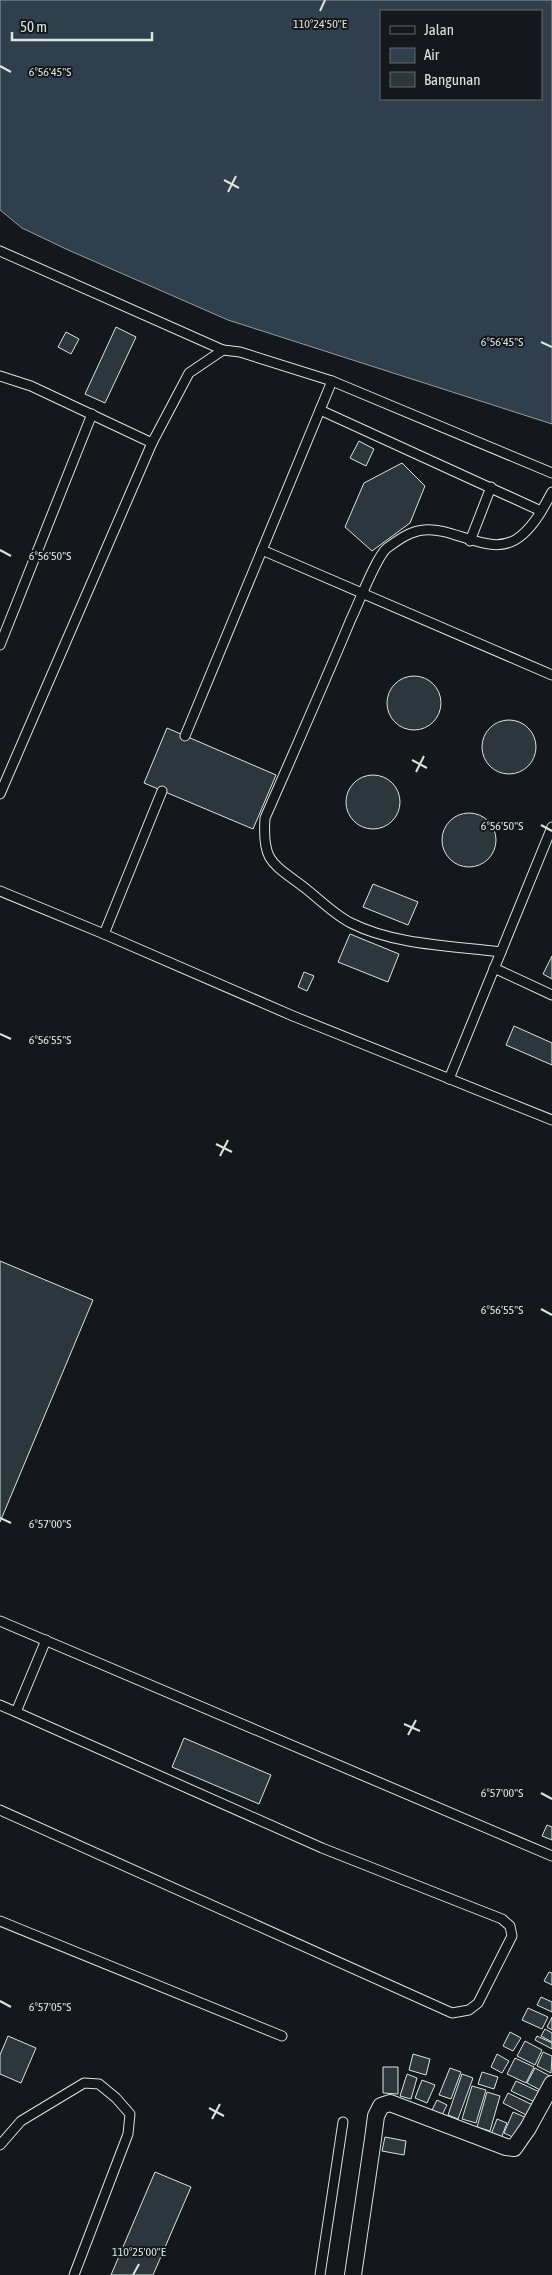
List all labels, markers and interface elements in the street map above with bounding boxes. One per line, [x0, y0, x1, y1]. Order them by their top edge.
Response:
scale bar [12, 10, 152, 42]
legend [380, 10, 542, 100]
text: 110°24'50"E [293, 17, 347, 31]
text: 50 m [20, 18, 47, 35]
text: Jalan [424, 21, 454, 38]
text: Air [424, 46, 440, 63]
text: 6°56'45"S [29, 65, 71, 79]
text: Bangunan [424, 71, 481, 88]
text: 6°56'45"S [481, 335, 523, 349]
text: 6°56'50"S [29, 549, 71, 563]
text: 6°56'50"S [481, 819, 523, 833]
text: 6°56'55"S [29, 1033, 71, 1047]
text: 6°56'55"S [481, 1303, 523, 1317]
text: 6°57'00"S [29, 1517, 71, 1531]
text: 6°57'00"S [481, 1786, 523, 1800]
text: 6°57'05"S [29, 2000, 71, 2014]
text: 110°25'00"E [112, 2245, 166, 2259]

